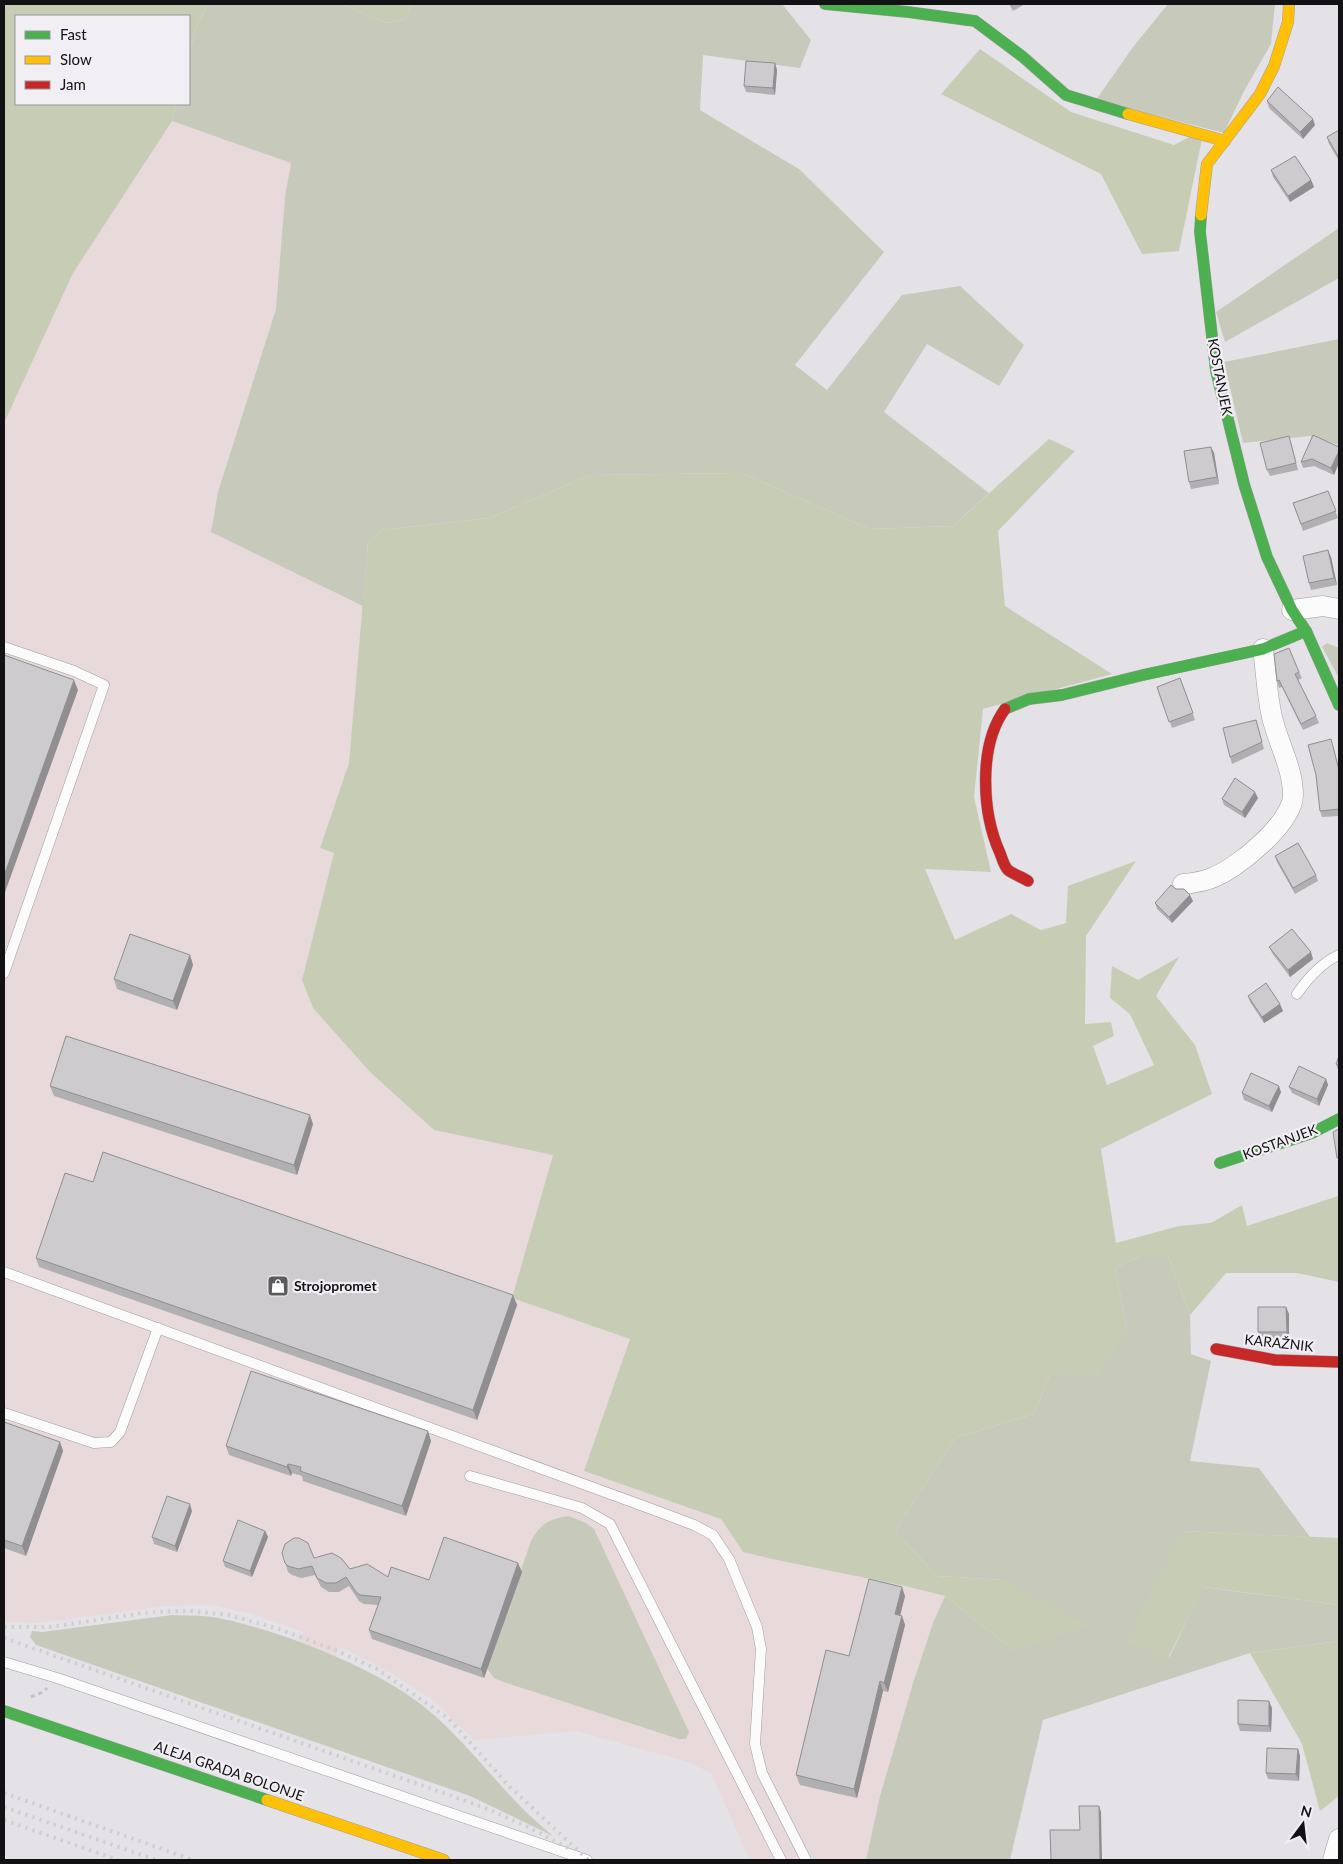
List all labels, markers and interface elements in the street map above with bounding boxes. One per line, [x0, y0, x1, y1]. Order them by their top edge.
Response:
legend [15, 15, 190, 105]
text: Fast [60, 25, 87, 43]
text: Slow [60, 50, 92, 68]
text: Jam [60, 75, 86, 93]
street label: KOSTANJEK [1205, 337, 1236, 418]
street label: KOSTANJEK [1240, 1120, 1320, 1163]
shop icon: Strojopromet [266, 1274, 290, 1298]
place label: Strojopromet [294, 1277, 377, 1294]
street label: KARAŽNIK [1244, 1330, 1315, 1355]
street label: ALEJA GRADA BOLONJE [152, 1737, 306, 1804]
north arrow [1278, 1799, 1328, 1849]
text: N [1299, 1801, 1314, 1821]

